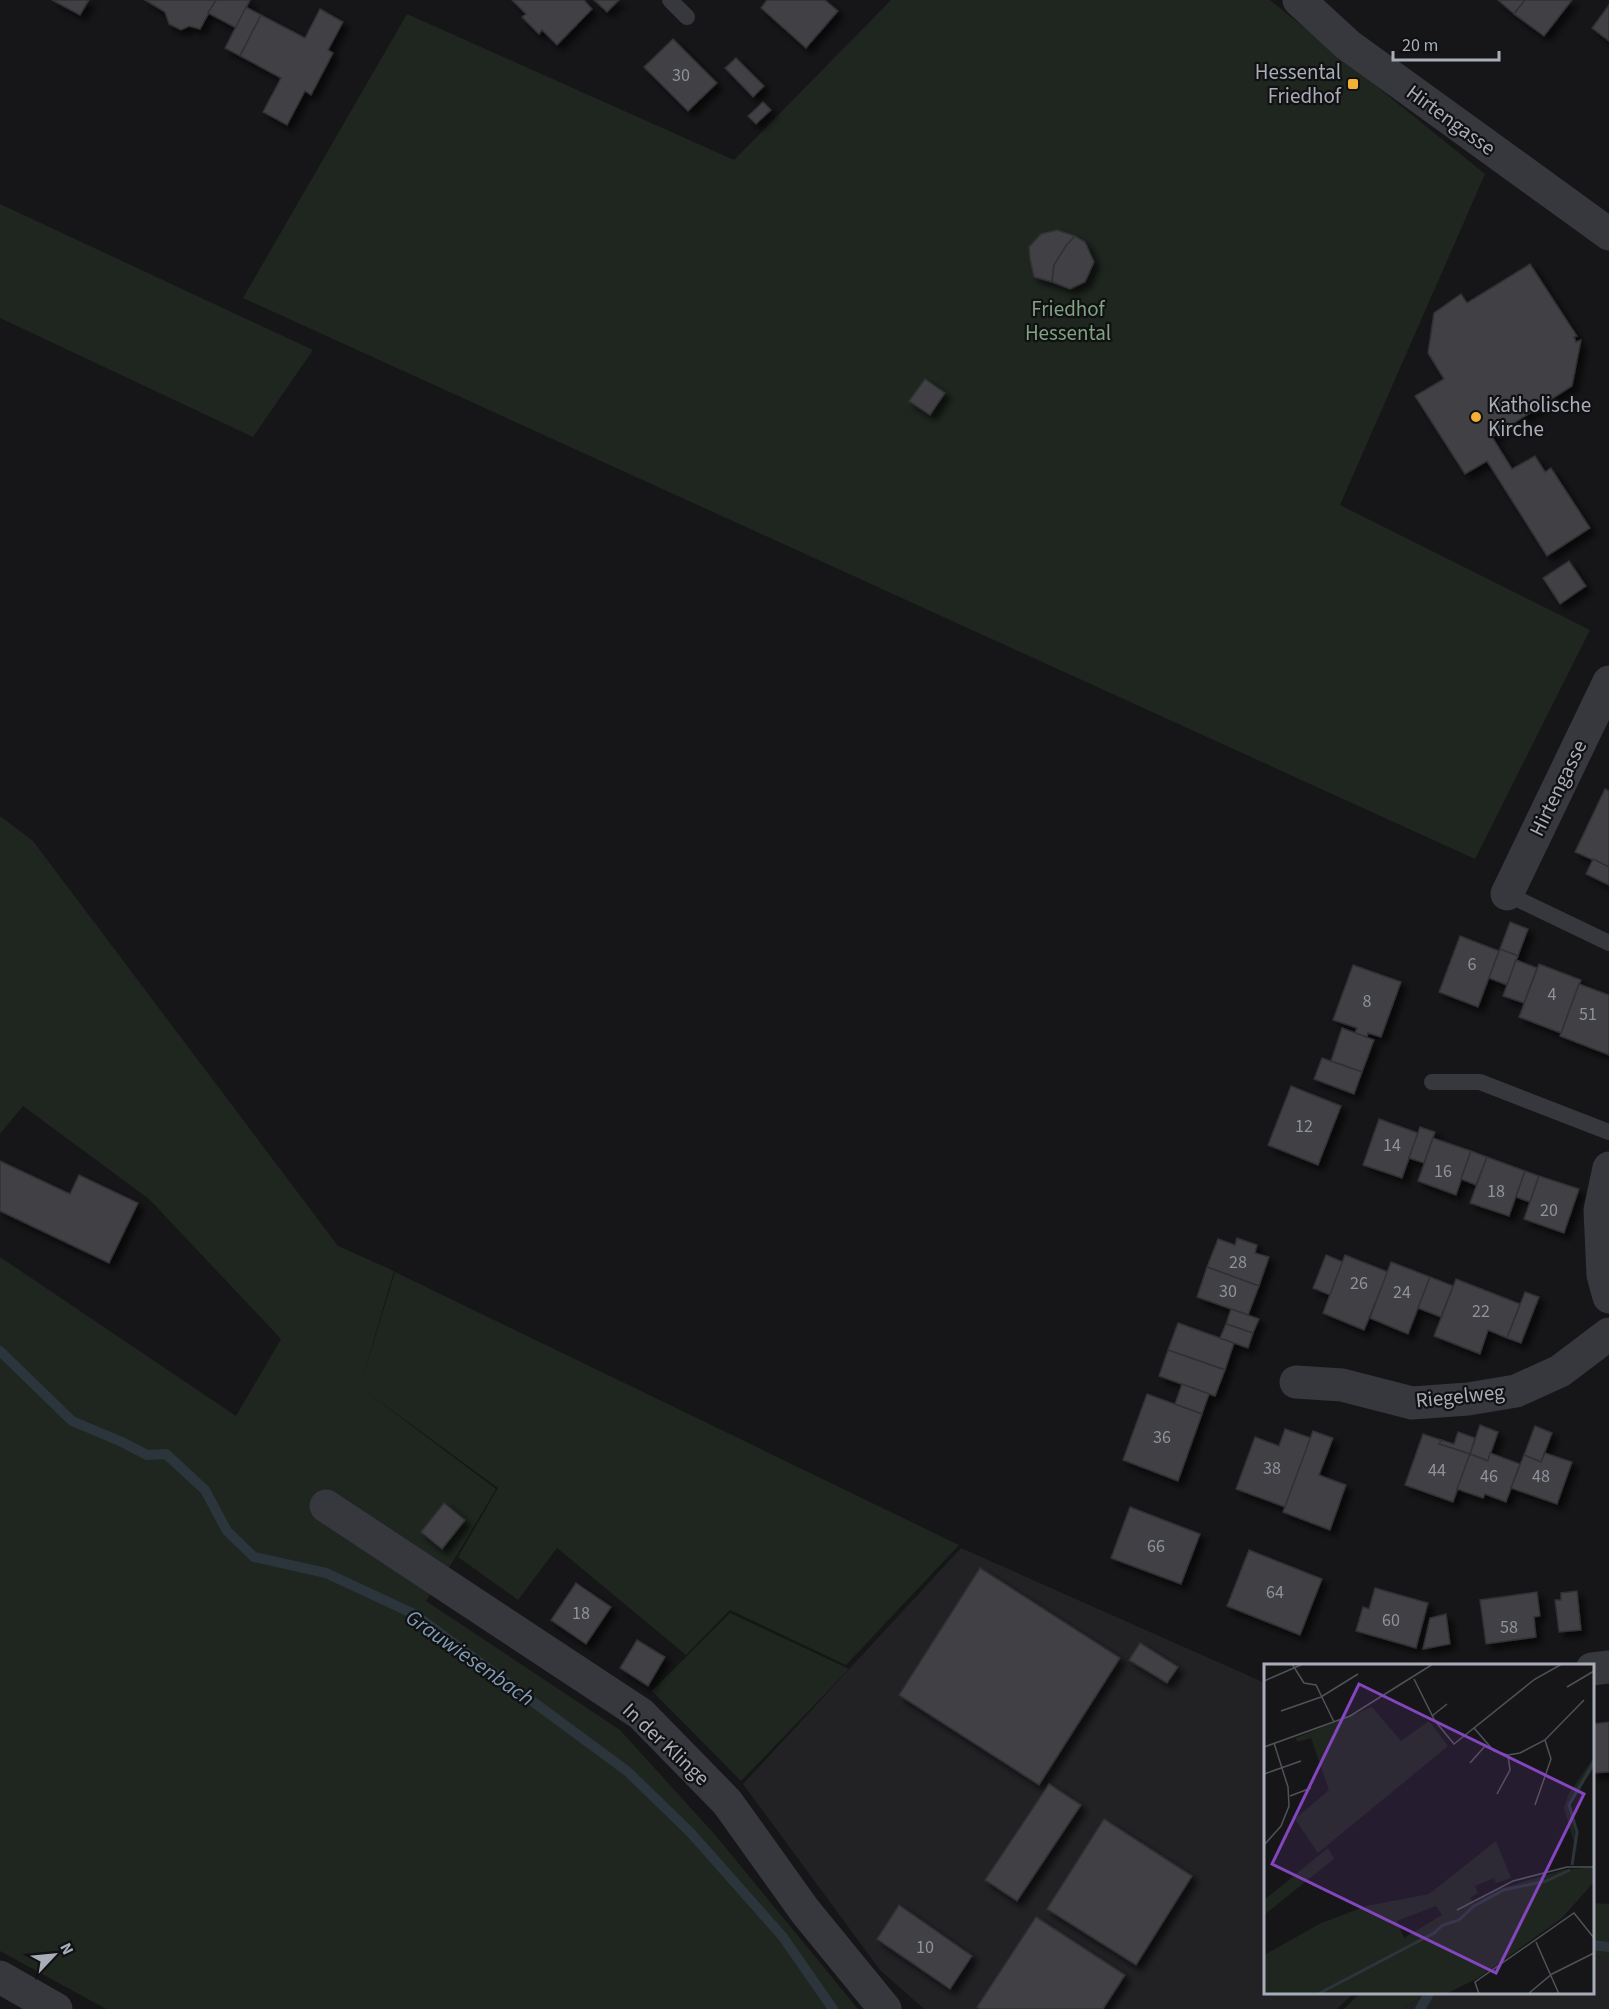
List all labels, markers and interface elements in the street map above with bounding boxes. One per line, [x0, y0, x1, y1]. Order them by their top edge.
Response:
scale bar [1393, 24, 1500, 62]
text: 20 m [1402, 33, 1438, 58]
place label: Hessental Friedhof [1255, 57, 1342, 111]
house number: 30 [672, 63, 690, 88]
marker: Hessental Friedhof [1346, 77, 1360, 91]
street label: Hirtengasse [1400, 77, 1502, 163]
park label: Friedhof Hessental [1025, 294, 1111, 348]
place label: Katholische Kirche [1488, 390, 1591, 444]
marker: Katholische Kirche [1469, 410, 1483, 424]
street label: Hirtengasse [1522, 735, 1594, 841]
house number: 6 [1468, 952, 1477, 977]
house number: 4 [1548, 982, 1557, 1007]
house number: 8 [1363, 989, 1372, 1014]
house number: 51 [1579, 1002, 1597, 1027]
house number: 12 [1295, 1114, 1313, 1139]
house number: 14 [1383, 1133, 1401, 1158]
house number: 16 [1434, 1159, 1452, 1184]
house number: 18 [1487, 1179, 1505, 1204]
house number: 20 [1540, 1198, 1558, 1223]
house number: 28 [1229, 1250, 1247, 1275]
house number: 26 [1350, 1271, 1368, 1296]
house number: 30 [1219, 1279, 1237, 1304]
house number: 24 [1393, 1280, 1411, 1305]
house number: 22 [1472, 1299, 1490, 1324]
street label: Riegelweg [1414, 1376, 1506, 1416]
house number: 36 [1153, 1425, 1171, 1450]
house number: 38 [1263, 1456, 1281, 1481]
house number: 44 [1428, 1458, 1446, 1483]
house number: 46 [1480, 1464, 1498, 1489]
house number: 48 [1532, 1464, 1550, 1489]
house number: 66 [1147, 1534, 1165, 1559]
house number: 64 [1266, 1580, 1284, 1605]
house number: 18 [572, 1601, 590, 1626]
water label: Grauwiesenbach [399, 1602, 541, 1714]
house number: 60 [1382, 1608, 1400, 1633]
house number: 58 [1500, 1615, 1518, 1640]
inset map [1264, 1664, 1594, 1994]
street label: In der Klinge [616, 1696, 716, 1792]
north arrow [24, 1925, 84, 1985]
house number: 10 [916, 1935, 934, 1960]
text: N [54, 1939, 79, 1958]

